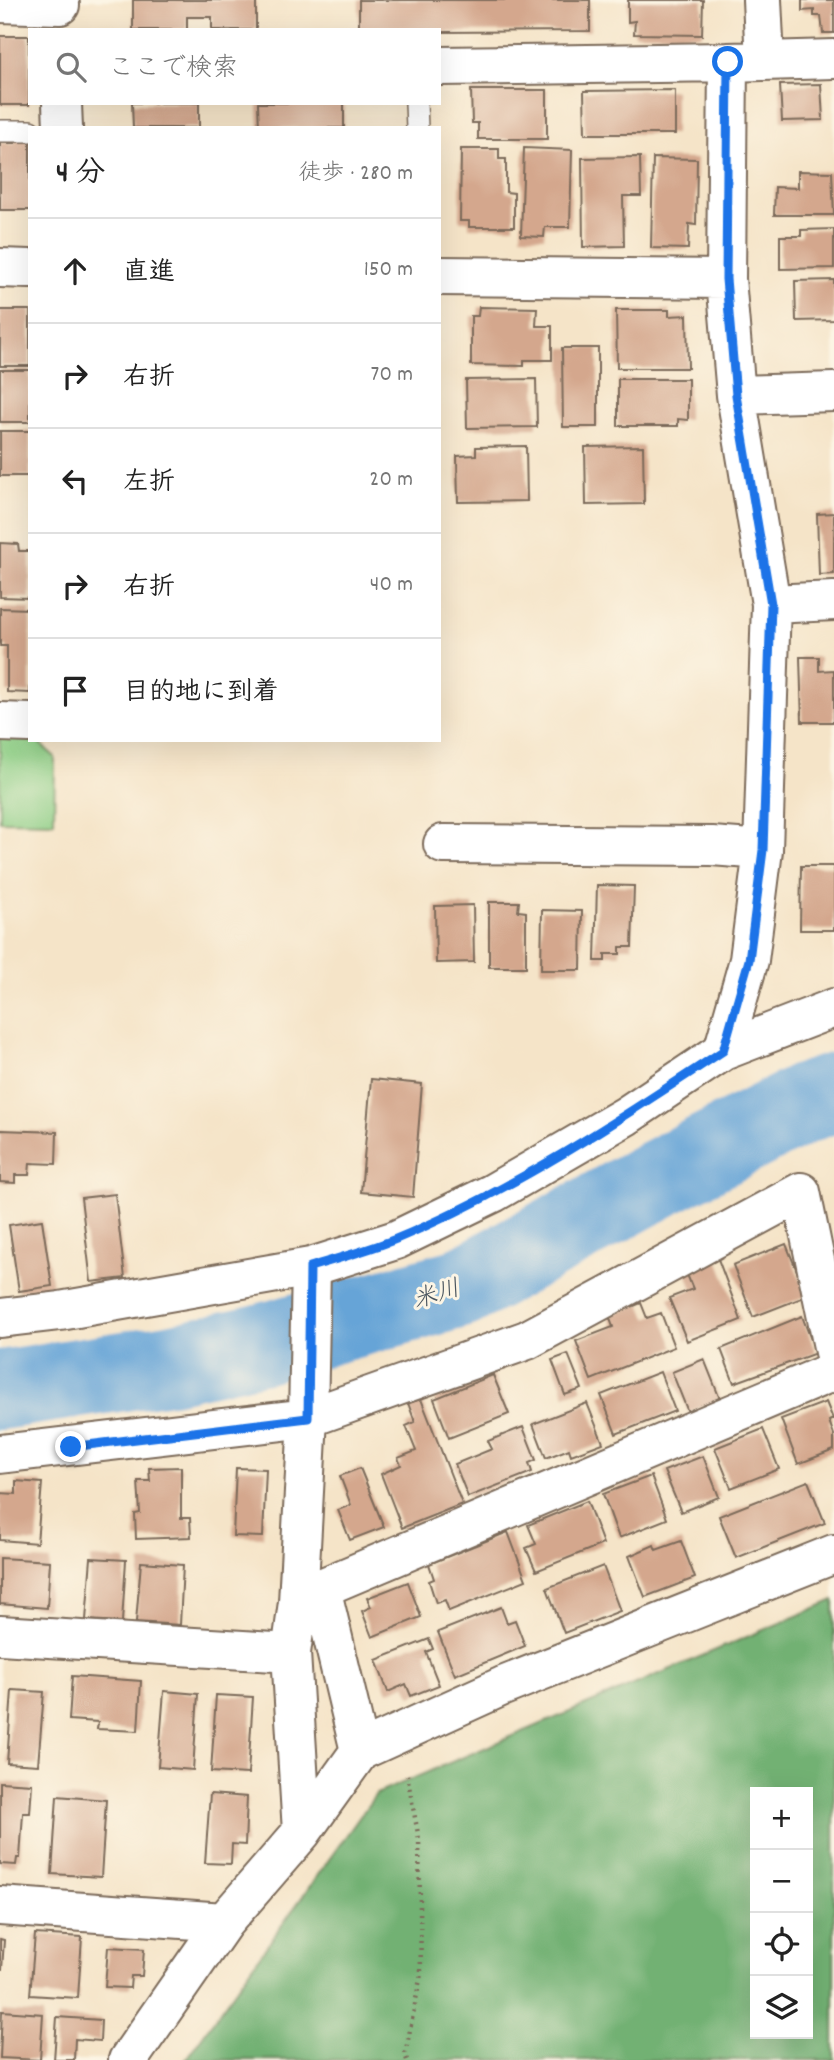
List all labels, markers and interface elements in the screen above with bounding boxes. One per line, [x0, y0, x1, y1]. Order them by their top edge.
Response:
search box [28, 28, 441, 105]
route start [712, 46, 743, 77]
icon: search [52, 48, 90, 86]
text: ここで検索 [108, 51, 238, 88]
text: 4 分 [56, 154, 105, 197]
text: 徒歩 · 280 m [298, 158, 413, 191]
icon: ahead [56, 252, 94, 290]
text: 150 m [364, 254, 413, 287]
text: 直進 [123, 255, 175, 292]
icon: right [56, 357, 94, 395]
text: 70 m [371, 359, 413, 392]
text: 右折 [123, 360, 175, 397]
icon: left [56, 462, 94, 500]
text: 20 m [369, 464, 413, 497]
text: 左折 [123, 465, 175, 502]
icon: right [56, 567, 94, 605]
text: 40 m [370, 569, 413, 602]
text: 右折 [123, 570, 175, 607]
icon: arrive [56, 672, 94, 710]
text: 目的地に到着 [123, 675, 279, 712]
water label: 米川 [409, 1273, 465, 1319]
route end [55, 1431, 86, 1462]
map controls [750, 1787, 813, 2039]
button: + [750, 1787, 813, 1850]
button: − [750, 1850, 813, 1913]
button: locate [750, 1913, 813, 1976]
button: layers [750, 1976, 813, 2039]

